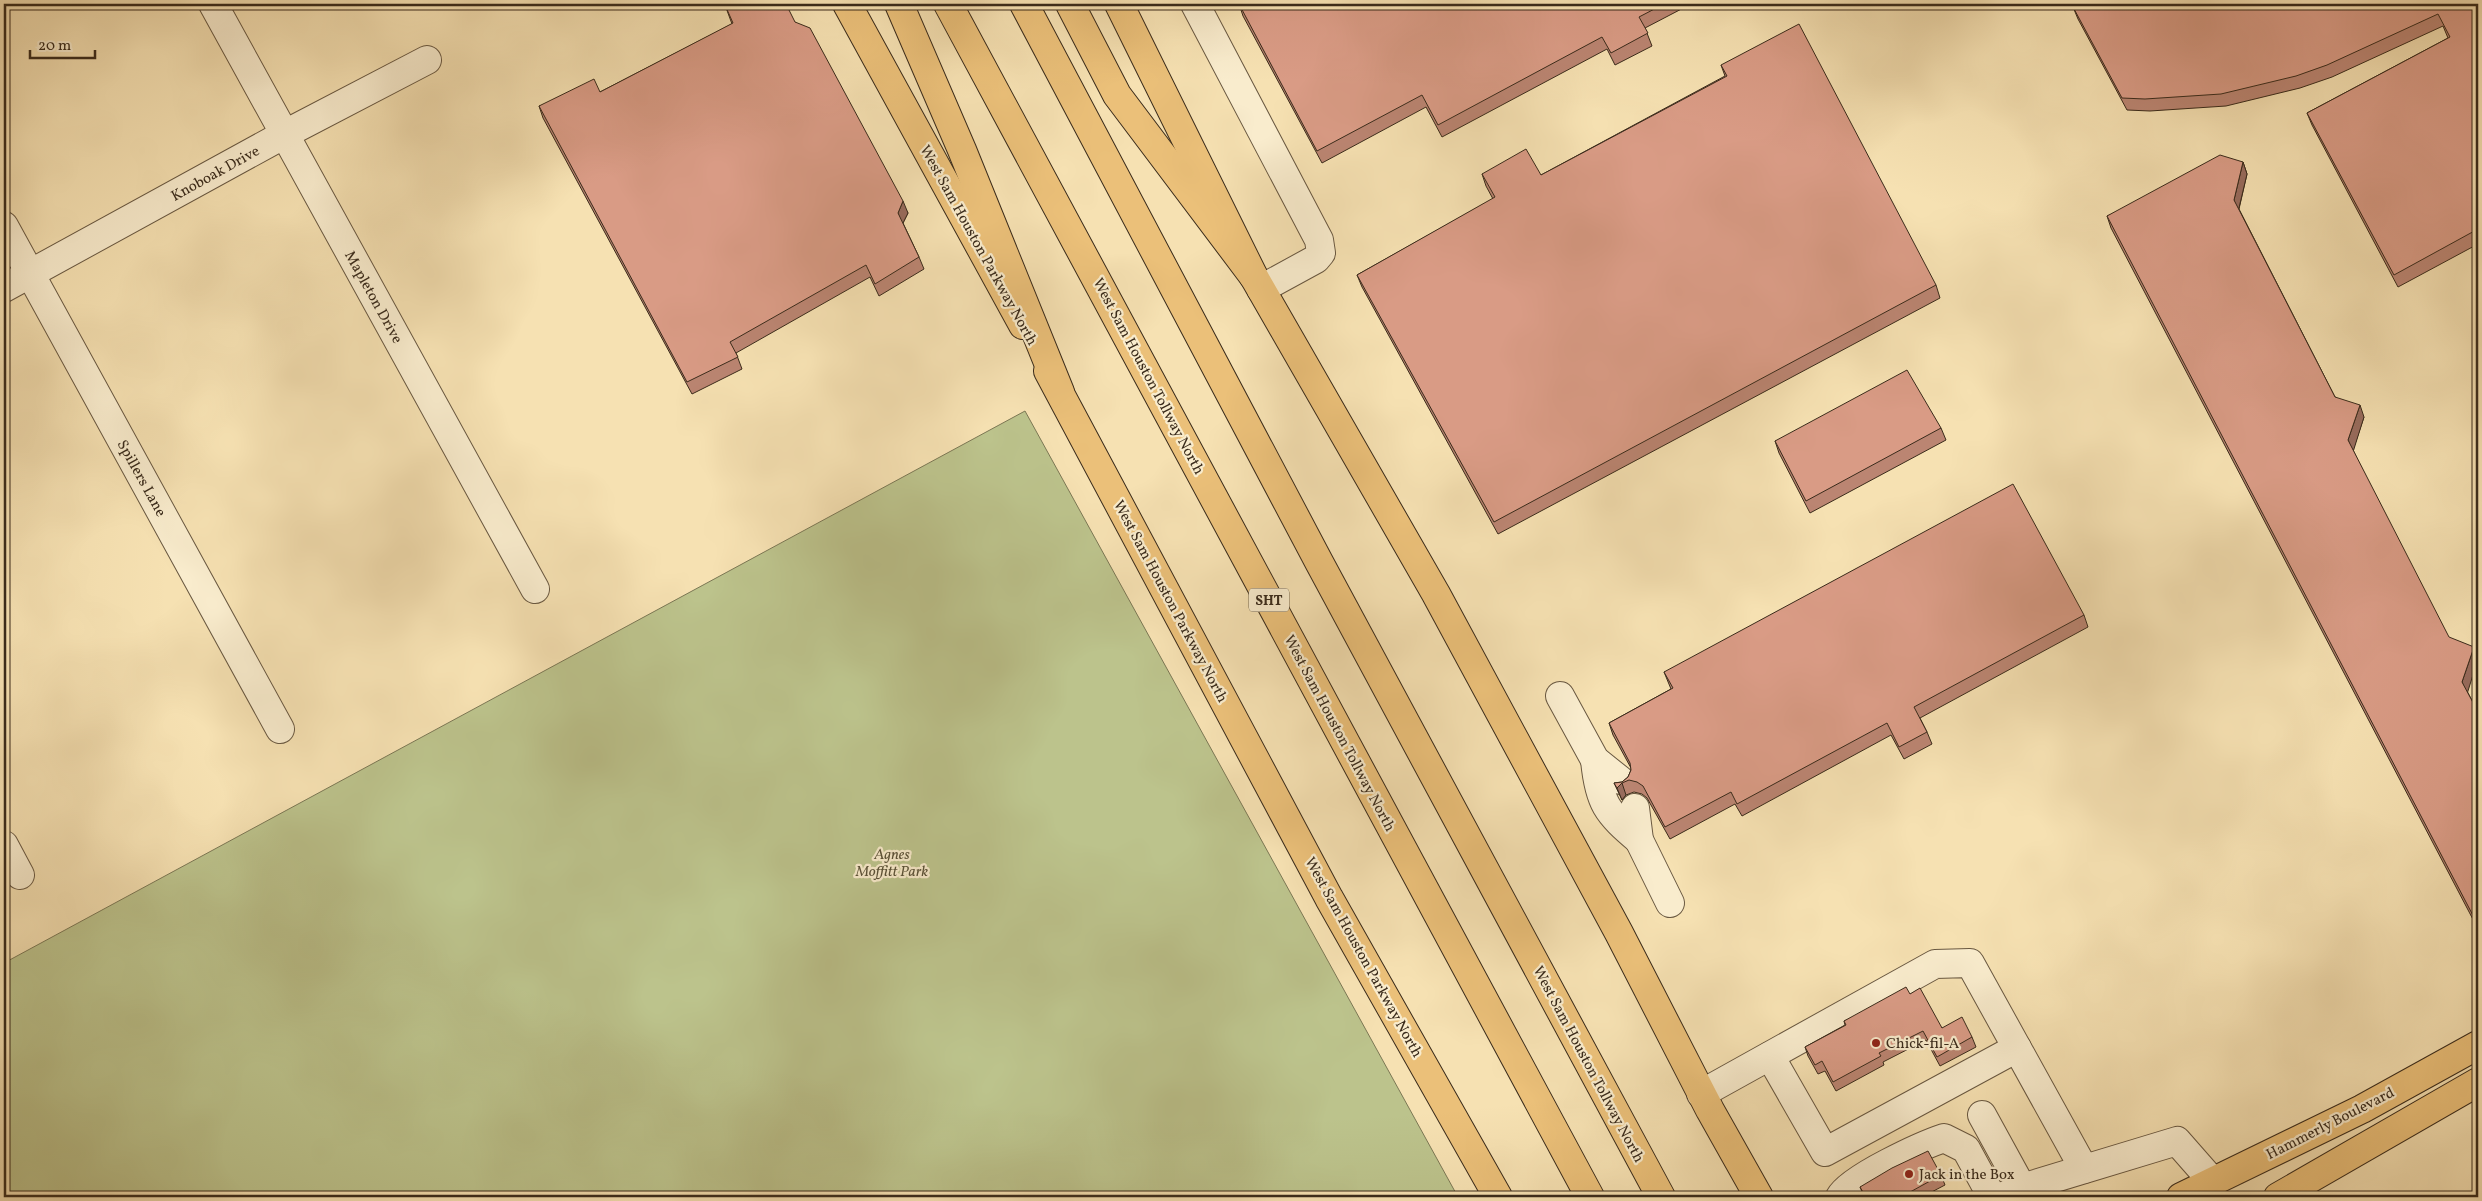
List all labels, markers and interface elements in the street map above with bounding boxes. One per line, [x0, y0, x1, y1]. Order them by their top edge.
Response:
scale bar [30, 28, 95, 60]
text: 20 m [38, 36, 71, 57]
street label: Knoboak Drive [168, 141, 264, 207]
street label: West Sam Houston Parkway North [914, 142, 1042, 350]
street label: Mapleton Drive [338, 248, 407, 348]
street label: West Sam Houston Tollway North [1087, 275, 1209, 479]
street label: Spillers Lane [111, 436, 171, 521]
street label: West Sam Houston Parkway North [1107, 497, 1232, 707]
road number: SHT [1249, 588, 1289, 612]
street label: West Sam Houston Tollway North [1278, 632, 1400, 836]
park label: Agnes Moffitt Park [855, 845, 928, 883]
street label: West Sam Houston Parkway North [1299, 854, 1427, 1062]
street label: West Sam Houston Tollway North [1527, 963, 1649, 1167]
place label: Chick-fil-A [1886, 1034, 1960, 1055]
marker: Chick-fil-A [1870, 1037, 1882, 1049]
street label: Hammerly Boulevard [2263, 1083, 2398, 1166]
place label: Jack in the Box [1919, 1165, 2015, 1186]
marker: Jack in the Box [1903, 1168, 1915, 1180]

